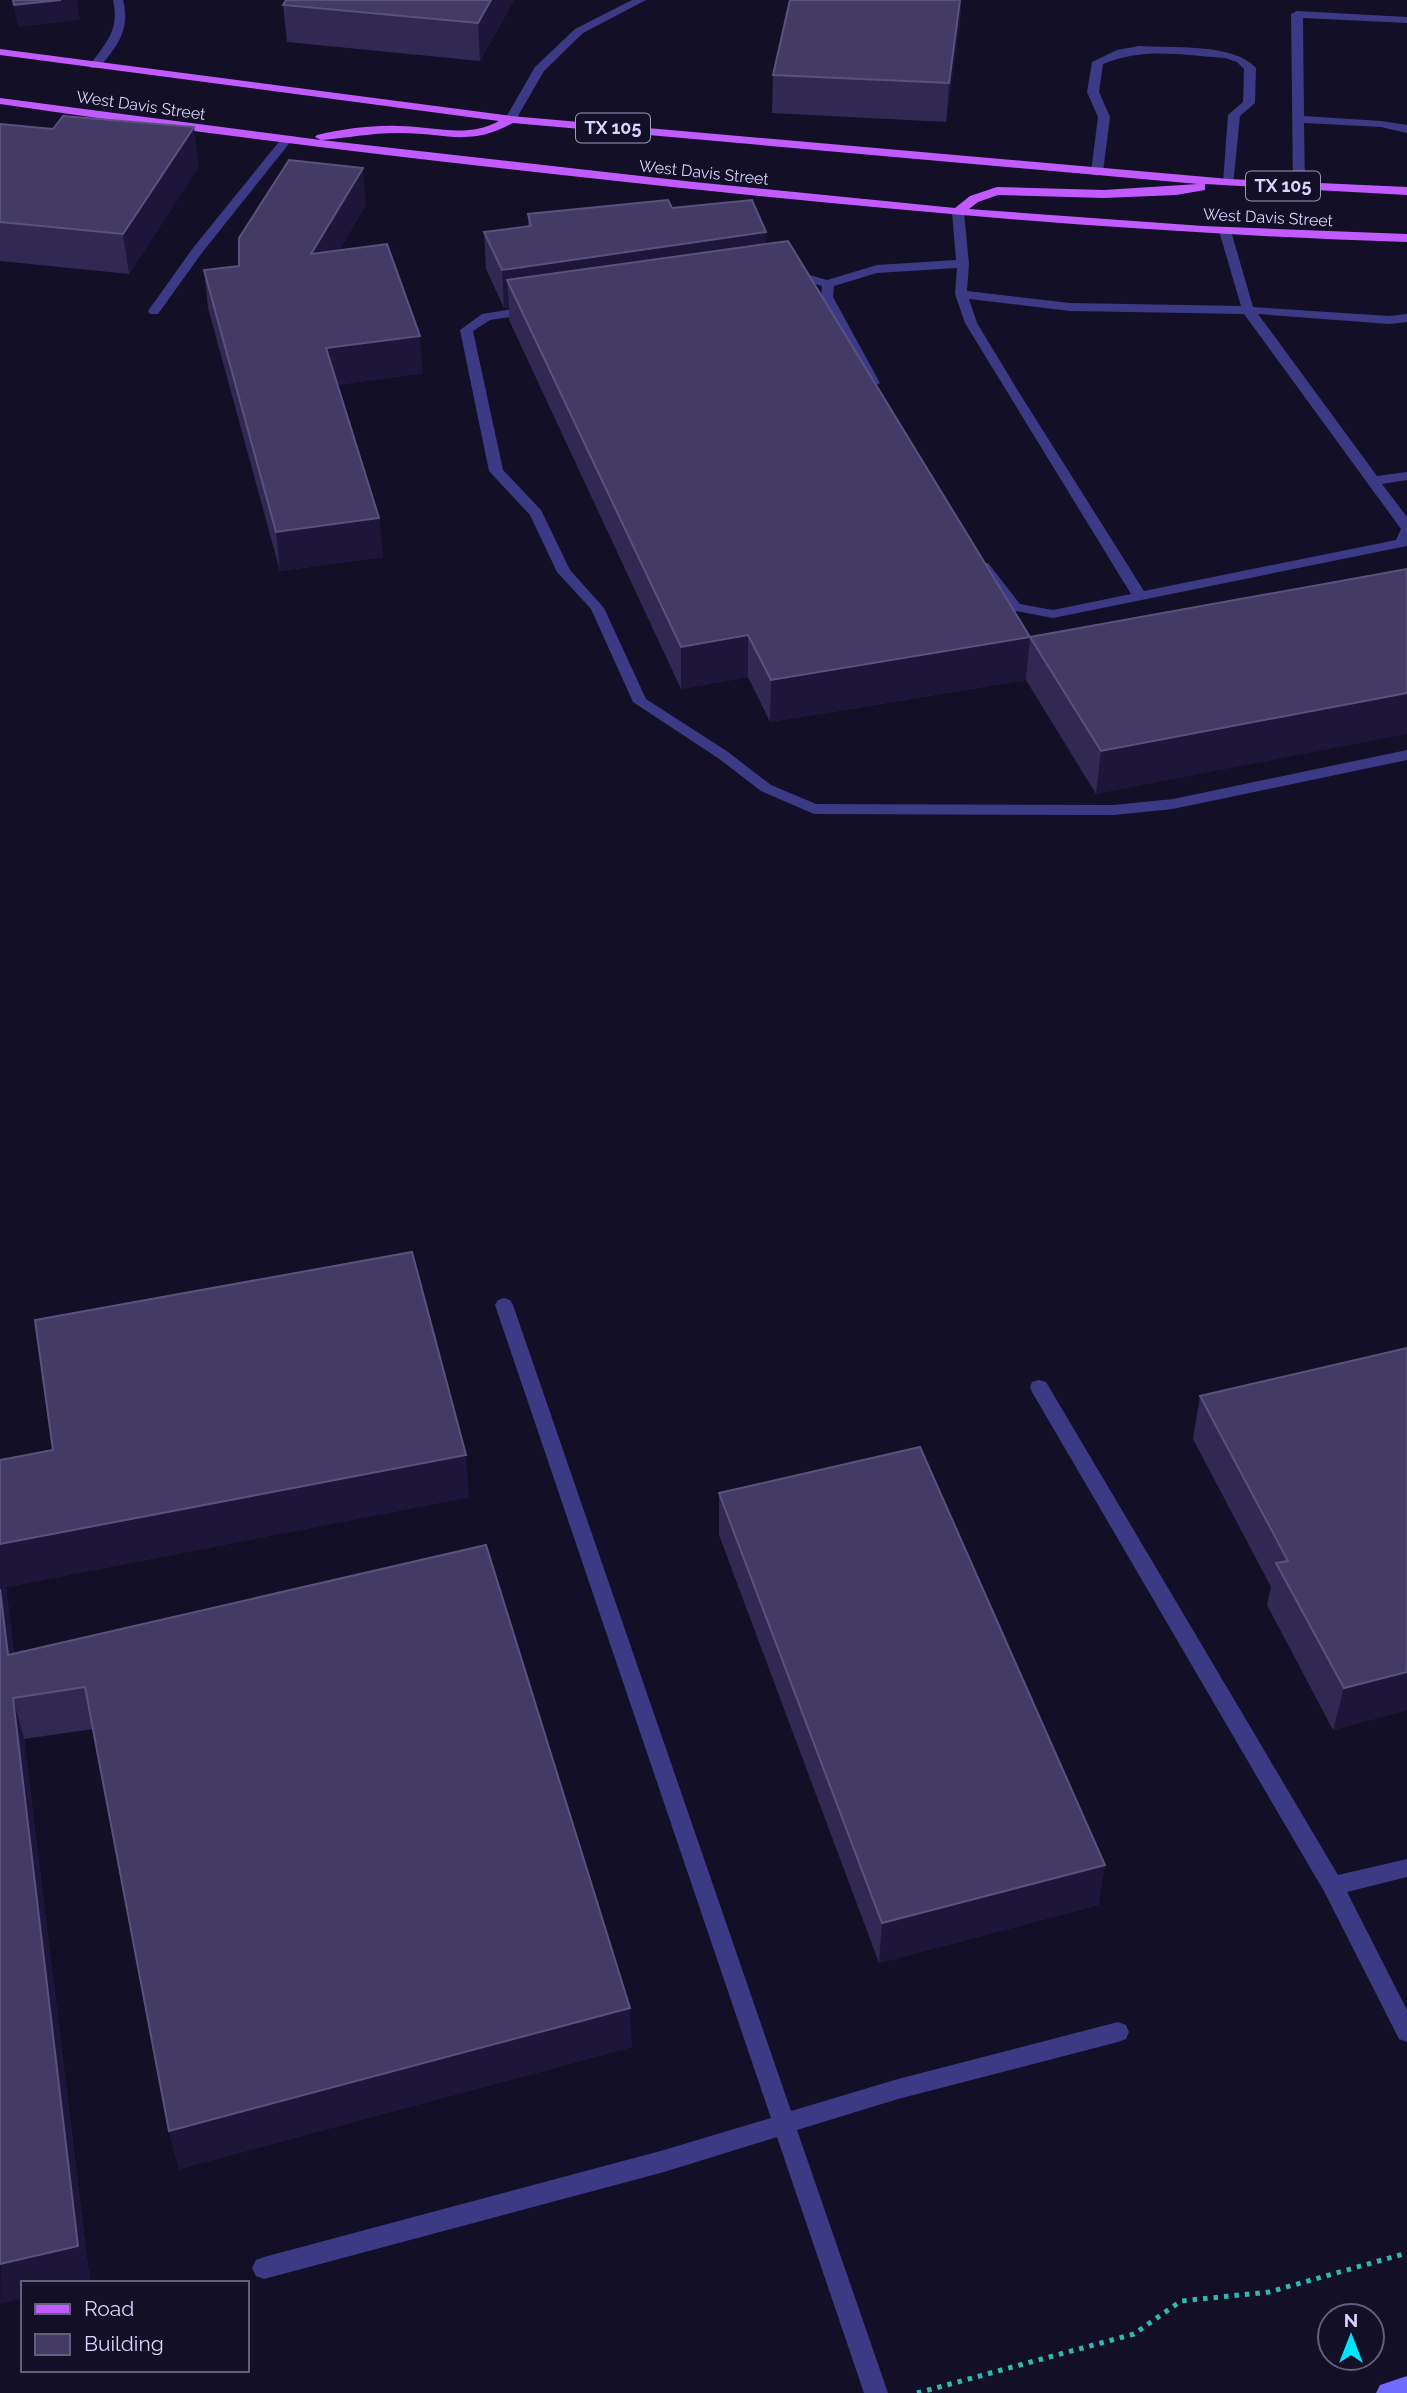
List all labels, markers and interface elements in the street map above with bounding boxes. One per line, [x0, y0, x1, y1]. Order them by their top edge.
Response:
street label: West Davis Street [75, 87, 207, 124]
road number: TX 105 [576, 113, 650, 142]
street label: West Davis Street [638, 156, 770, 189]
road number: TX 105 [1246, 172, 1320, 201]
street label: West Davis Street [1202, 205, 1334, 230]
legend [21, 2281, 248, 2372]
text: Road [84, 2296, 134, 2321]
north arrow [1316, 2302, 1386, 2372]
text: N [1344, 2309, 1358, 2331]
text: Building [84, 2331, 164, 2356]

